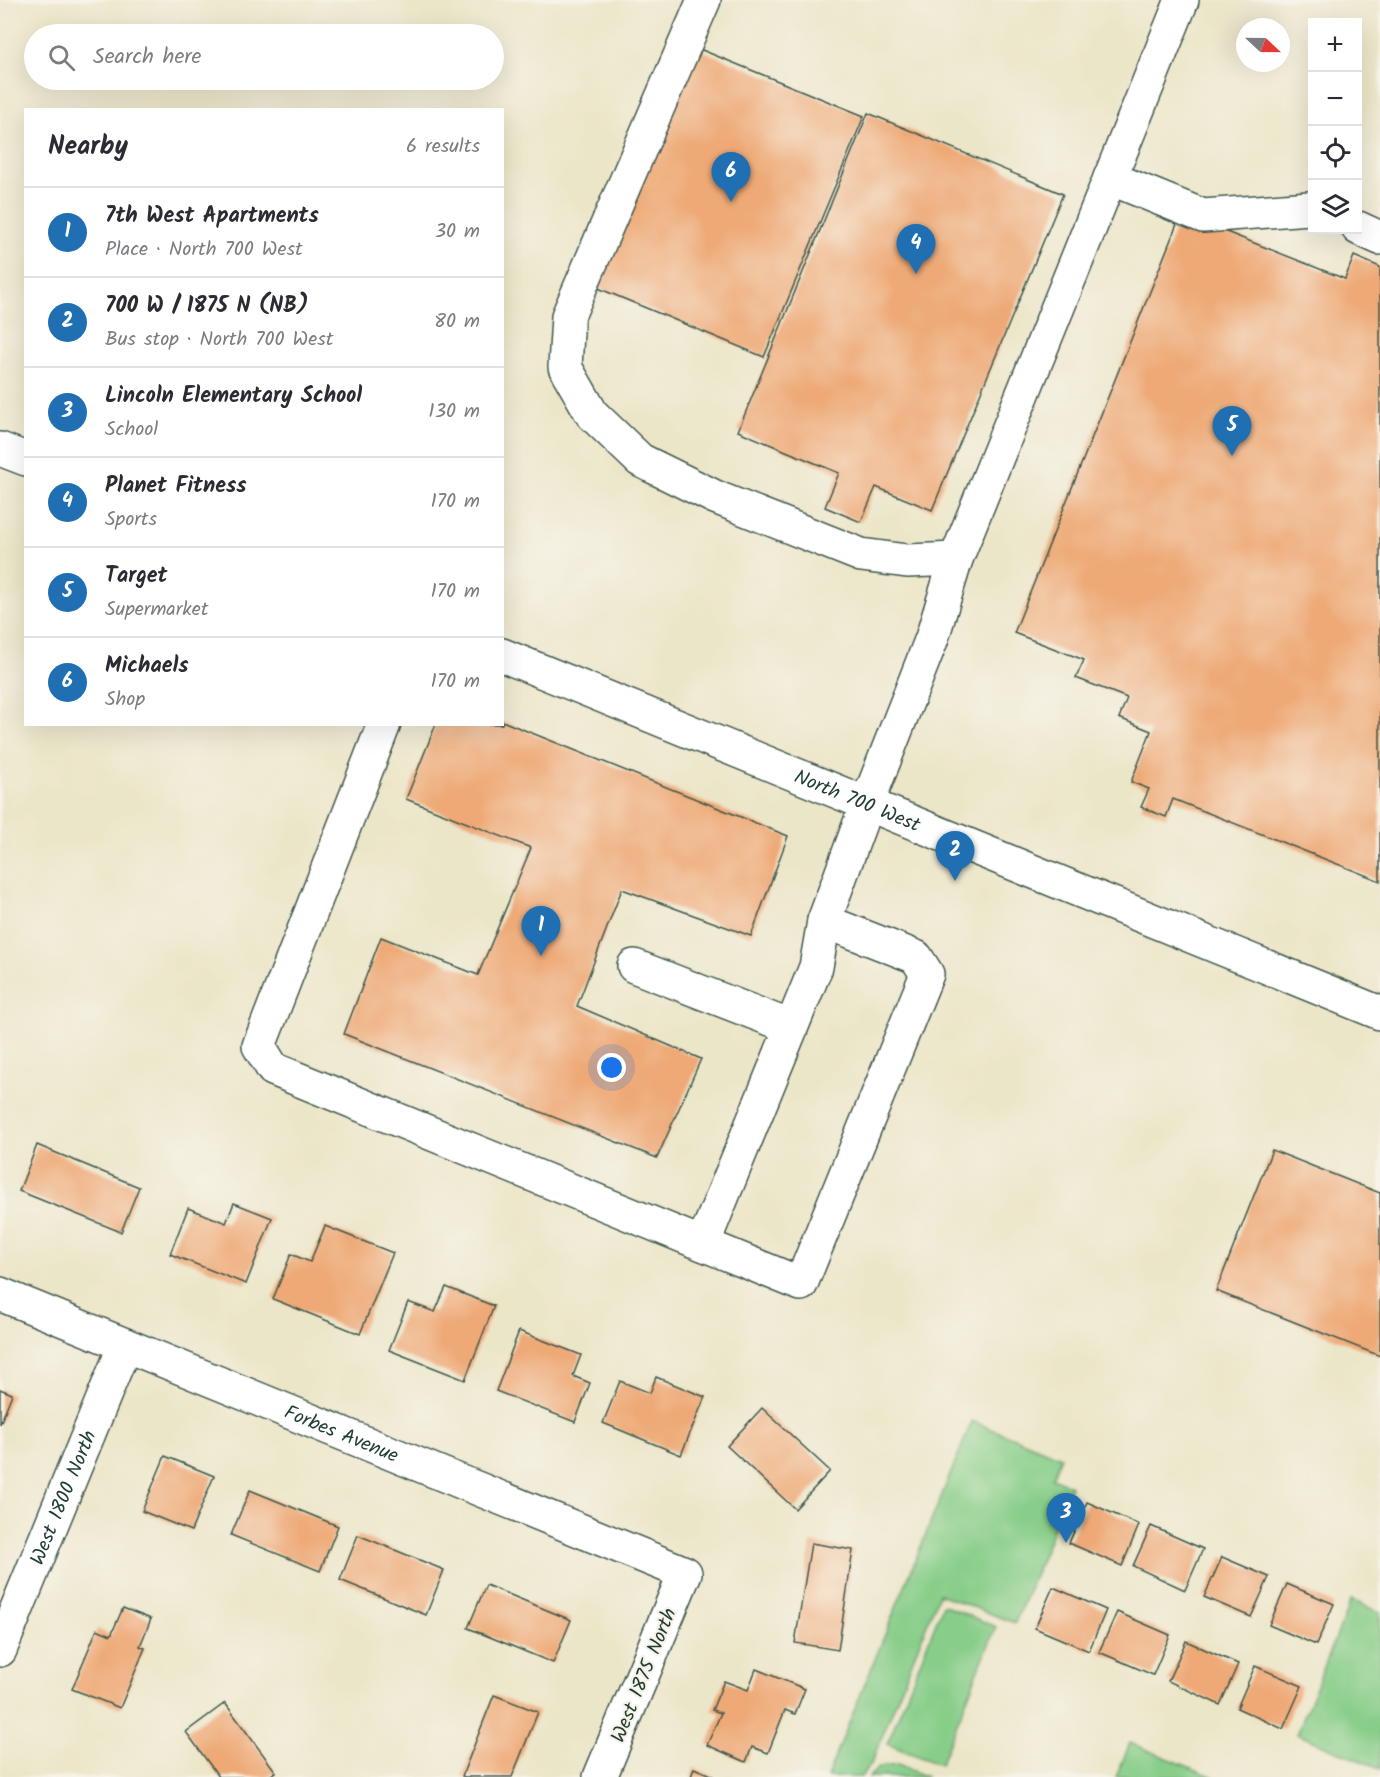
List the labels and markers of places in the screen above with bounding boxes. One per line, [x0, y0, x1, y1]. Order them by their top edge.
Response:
pin: 6 [712, 152, 750, 202]
pin: 4 [896, 224, 936, 274]
pin: 5 [1212, 406, 1252, 456]
pin: 2 [936, 832, 974, 881]
pin: 1 [522, 906, 560, 956]
pin: 3 [1046, 1494, 1086, 1543]

